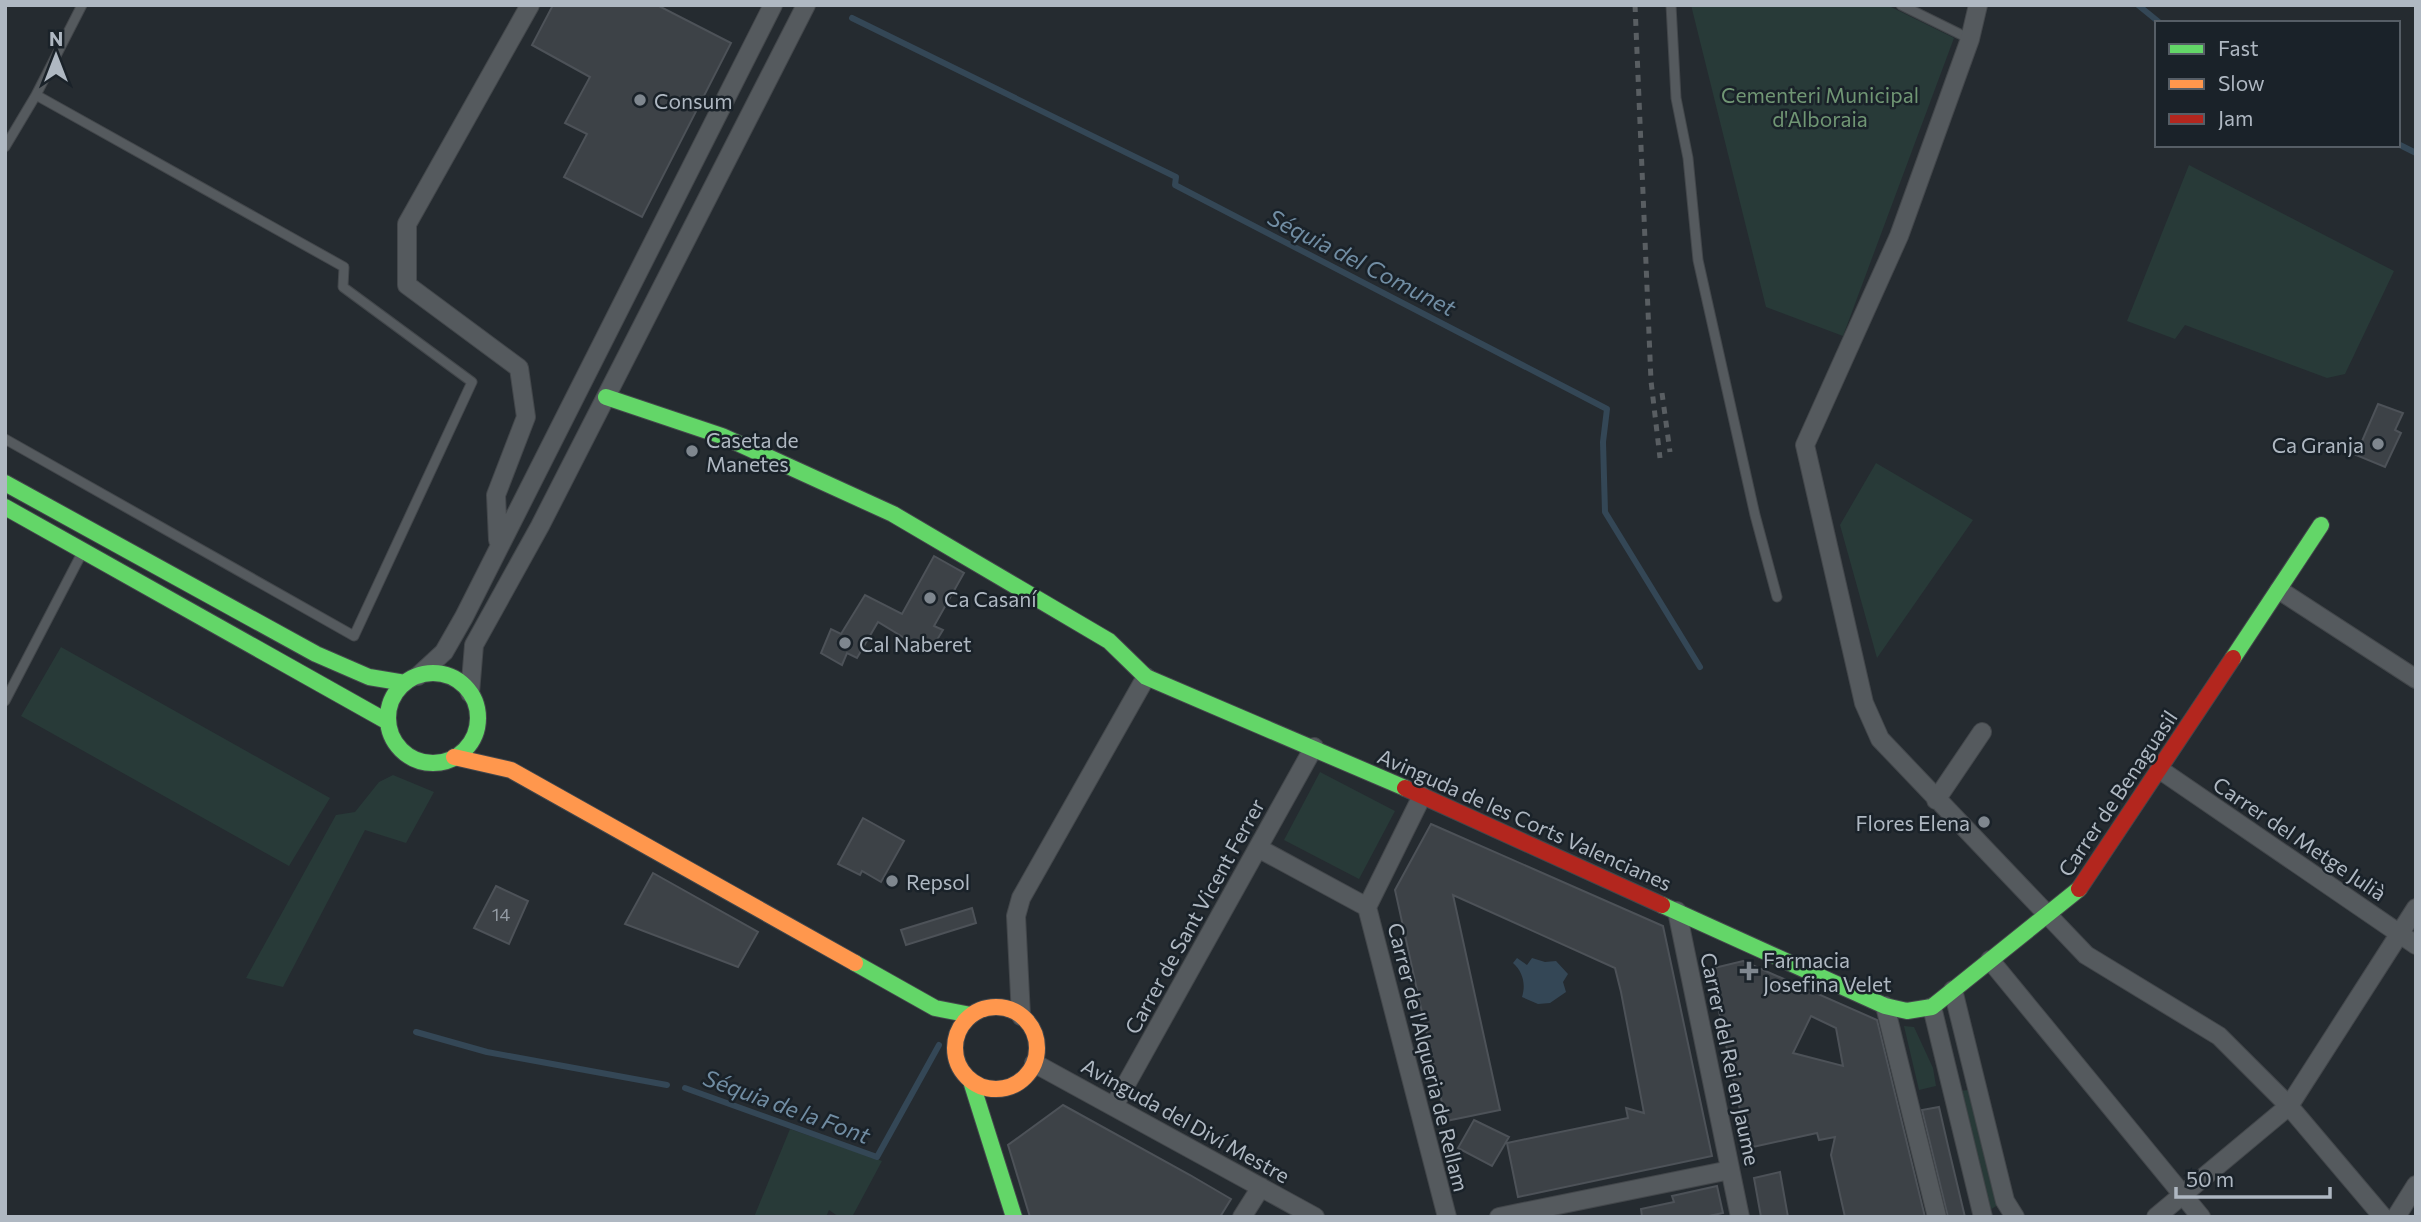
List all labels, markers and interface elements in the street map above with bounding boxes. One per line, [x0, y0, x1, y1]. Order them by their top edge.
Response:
north arrow [21, 21, 91, 91]
legend [2155, 21, 2400, 147]
text: N [49, 27, 63, 50]
text: Fast [2218, 35, 2259, 60]
text: Slow [2218, 70, 2265, 95]
park label: Cementeri Municipal d'Alboraia [1721, 82, 1919, 131]
place label: Consum [654, 88, 733, 113]
marker: Consum [632, 92, 648, 108]
text: Jam [2218, 105, 2253, 130]
water label: Séquia del Comunet [1263, 203, 1461, 322]
place label: Caseta de Manetes [706, 427, 799, 476]
place label: Ca Granja [2272, 432, 2364, 457]
marker: Ca Granja [2370, 436, 2386, 452]
marker: Caseta de Manetes [684, 443, 700, 459]
place label: Ca Casaní [944, 586, 1037, 611]
marker: Ca Casaní [922, 590, 938, 606]
place label: Cal Naberet [859, 631, 972, 656]
marker: Cal Naberet [837, 635, 853, 651]
street label: Carrer de Benaguasil [2052, 705, 2182, 881]
street label: Avinguda de les Corts Valencianes [1374, 743, 1676, 895]
street label: Carrer del Metge Julià [2209, 771, 2391, 905]
street label: Carrer de Sant Vicent Ferrer [1119, 794, 1269, 1038]
place label: Flores Elena [1856, 810, 1970, 835]
marker: Flores Elena [1976, 814, 1992, 830]
place label: Repsol [906, 869, 970, 894]
marker: Repsol [884, 873, 900, 889]
house number: 14 [492, 903, 510, 925]
street label: Carrer de l'Alqueria de Rellam [1383, 920, 1475, 1194]
place label: Farmacia Josefina Velet [1763, 947, 1892, 996]
street label: Carrer del Rei en Jaume [1696, 950, 1766, 1168]
marker: Farmacia Josefina Velet [1741, 963, 1757, 979]
street label: Avinguda del Diví Mestre [1078, 1052, 1294, 1188]
water label: Séquia de la Font [700, 1063, 875, 1149]
scale bar [2176, 1156, 2330, 1200]
text: 50 m [2186, 1166, 2234, 1191]

